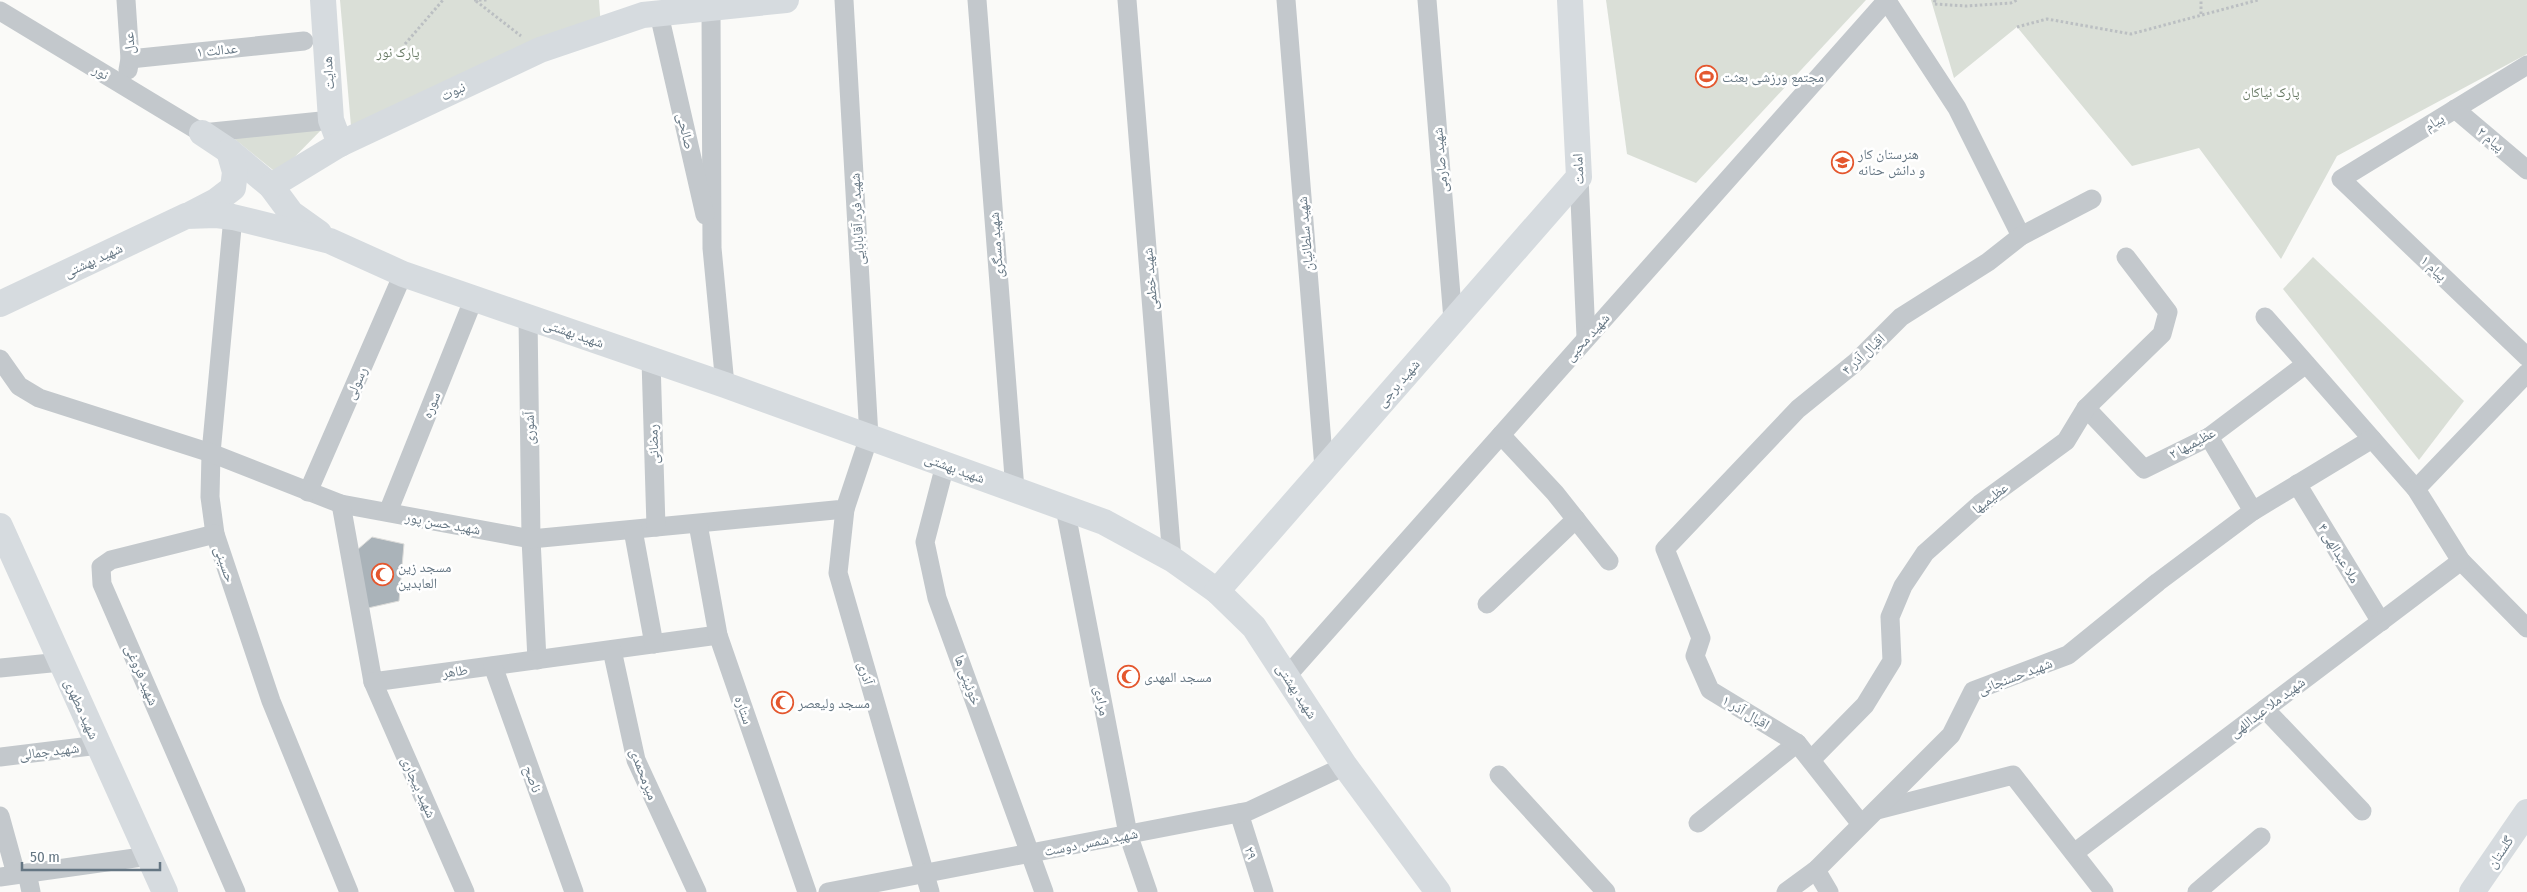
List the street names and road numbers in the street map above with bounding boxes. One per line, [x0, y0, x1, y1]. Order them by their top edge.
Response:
street label: عدل [120, 32, 139, 54]
street label: عدالت ۱ [196, 40, 238, 61]
street label: هدایت [319, 56, 338, 90]
street label: نور [89, 61, 112, 84]
street label: نبوت [438, 78, 468, 105]
street label: پیام [2421, 110, 2448, 136]
street label: صالحی [673, 111, 698, 151]
street label: پیام ۲ [2473, 123, 2508, 156]
street label: شهید صارمی [1429, 127, 1452, 193]
street label: امامت [1569, 153, 1588, 185]
street label: شهید فرد آقابابایی [847, 173, 868, 265]
street label: شهید سلطانیان [1294, 196, 1317, 272]
street label: شهید مسگری [986, 211, 1007, 278]
street label: شهید بهشتی [61, 240, 125, 281]
street label: شهید خطمی [1139, 247, 1162, 311]
street label: پیام ۱ [2416, 252, 2450, 286]
street label: شهید محبی [1561, 310, 1613, 365]
street label: شهید بهشتی [541, 315, 606, 352]
street label: اقبال آذر ۴ [1838, 330, 1888, 379]
street label: شهید برجی [1373, 356, 1424, 411]
street label: رسولی [342, 364, 371, 402]
street label: سوره [419, 390, 444, 421]
street label: آشوری [521, 411, 538, 445]
street label: رمضانی [644, 424, 663, 464]
street label: عظیمیها ۲ [2166, 424, 2218, 463]
street label: شهید بهشتی [922, 450, 987, 487]
street label: عظیمیها [1969, 479, 2012, 518]
street label: شهید حسن پور [403, 508, 482, 539]
street label: ملا عبدالهی ۴ [2314, 520, 2363, 586]
street label: حسینی [210, 544, 239, 584]
street label: شهید فروغی [121, 642, 162, 708]
street label: خوئینی ها [951, 653, 984, 708]
street label: شهید حسنجانی [1976, 655, 2055, 698]
street label: آذری [854, 660, 877, 687]
street label: شهید بهشتی [1272, 660, 1321, 722]
street label: طاهر [440, 661, 469, 682]
street label: شهید ملا عبداللهی [2226, 673, 2308, 741]
street label: شهید مطهری [61, 676, 102, 742]
street label: مرادی [1090, 685, 1113, 717]
street label: اقبال آذر ۱ [1719, 692, 1773, 733]
street label: ستاره [731, 694, 756, 727]
street label: شهید جمالی [18, 739, 80, 764]
street label: میرمحمدی [626, 746, 661, 802]
street label: شهید بیجاری [397, 754, 440, 821]
street label: ناصح [519, 763, 545, 796]
street label: شهید شمس دوست [1043, 825, 1139, 860]
street label: گلستان [2483, 833, 2517, 872]
street label: ۲۹ [1240, 845, 1261, 862]

